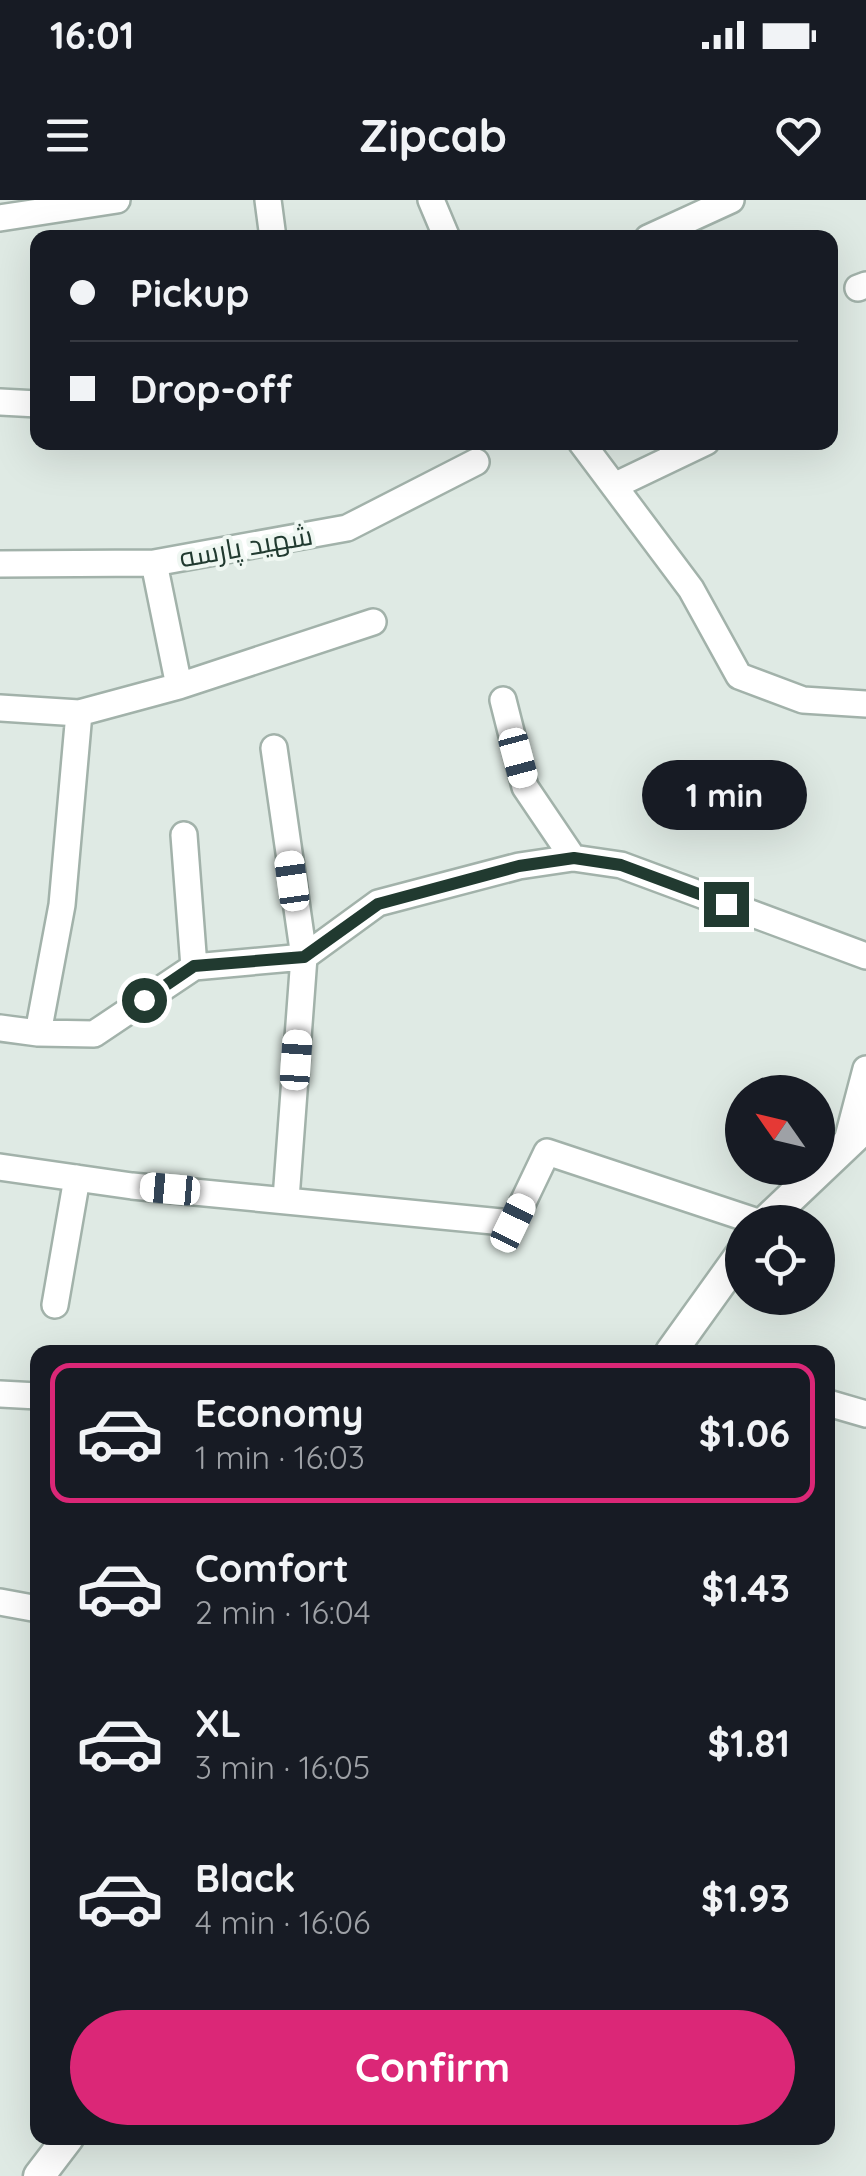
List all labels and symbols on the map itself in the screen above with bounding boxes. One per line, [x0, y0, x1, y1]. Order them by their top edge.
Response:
street label: شهید پارسه [176, 517, 316, 576]
car [496, 725, 540, 791]
callout: 1 min [644, 759, 808, 829]
car [273, 849, 311, 913]
route end [704, 882, 749, 927]
route start [122, 978, 167, 1023]
car [279, 1029, 313, 1091]
north arrow [725, 1075, 835, 1185]
car [139, 1171, 201, 1207]
car [486, 1189, 540, 1257]

